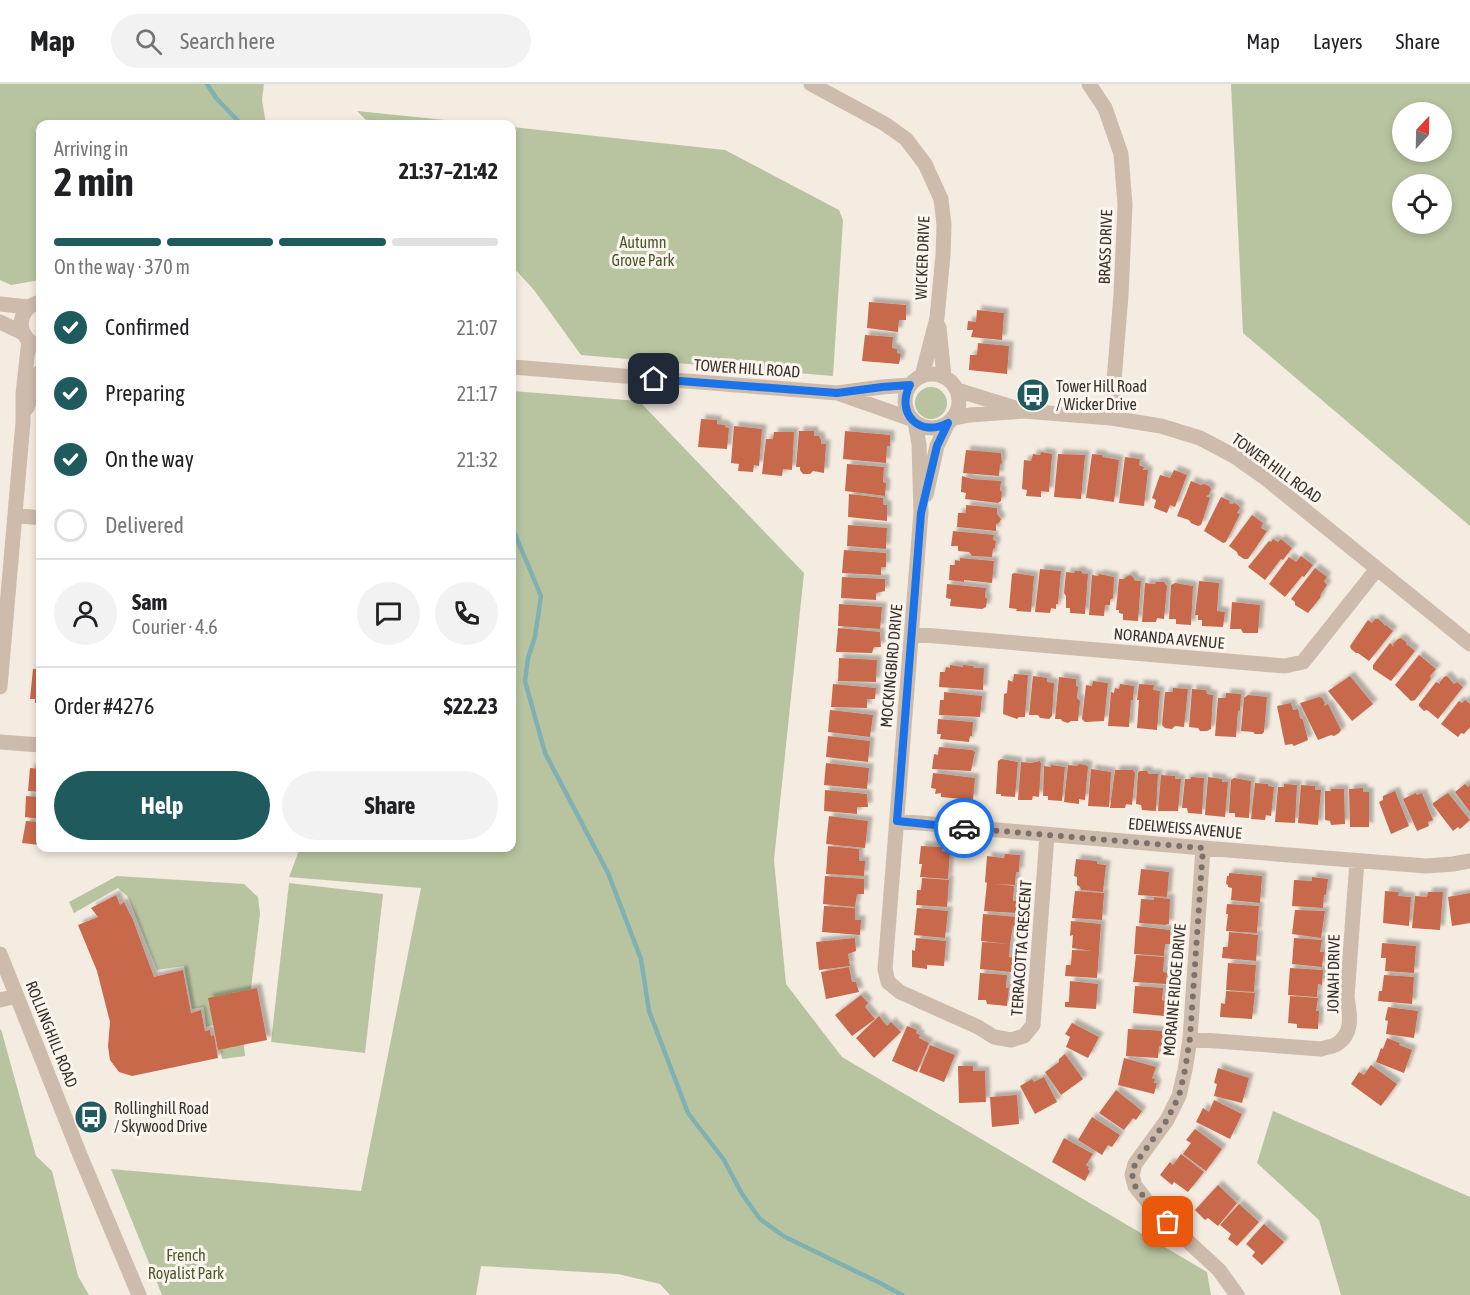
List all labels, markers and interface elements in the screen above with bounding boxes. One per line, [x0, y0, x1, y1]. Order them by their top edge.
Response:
search box [111, 14, 531, 68]
text: Map [30, 25, 75, 57]
icon: search [132, 25, 165, 58]
text: Search here [180, 28, 275, 54]
text: Map [1246, 29, 1280, 53]
text: Layers [1313, 29, 1363, 53]
text: Share [1396, 29, 1440, 53]
north arrow [1392, 102, 1452, 162]
map controls [1392, 102, 1452, 234]
text: Arriving in [54, 137, 128, 160]
text: 21:37–21:42 [399, 158, 498, 184]
text: 2 min [54, 160, 134, 204]
button: locate [1392, 174, 1452, 234]
street label: BRASS DRIVE [1095, 209, 1115, 285]
street label: WICKER DRIVE [912, 216, 932, 300]
park label: Autumn Grove Park [611, 233, 675, 269]
text: On the way · 370 m [54, 255, 190, 278]
icon: check [54, 311, 87, 344]
text: Confirmed [105, 314, 190, 340]
text: 21:07 [456, 316, 498, 339]
pin [628, 353, 679, 404]
street label: TOWER HILL ROAD [693, 355, 801, 381]
icon: home [637, 362, 670, 395]
icon: check [54, 377, 87, 410]
bus stop icon: Tower Hill Road / Wicker Drive [1015, 377, 1051, 413]
place label: Tower Hill Road / Wicker Drive [1056, 377, 1147, 413]
text: Preparing [105, 380, 185, 406]
text: 21:17 [457, 382, 498, 405]
street label: TOWER HILL ROAD [1229, 429, 1325, 507]
icon: check [54, 443, 87, 476]
text: On the way [105, 446, 194, 472]
text: 21:32 [457, 448, 498, 471]
text: Delivered [105, 512, 184, 538]
button: person [54, 582, 117, 645]
button: chat [357, 582, 420, 645]
button: phone [435, 582, 498, 645]
text: Sam [132, 589, 167, 615]
street label: MOCKINGBIRD DRIVE [877, 603, 905, 728]
text: Courier · 4.6 [132, 615, 218, 638]
street label: NORANDA AVENUE [1113, 624, 1225, 652]
text: Order #4276 [54, 693, 154, 719]
text: $22.23 [443, 693, 498, 719]
button: Help [54, 771, 270, 840]
button: Share [282, 771, 498, 840]
courier [934, 798, 994, 858]
icon: car [948, 812, 981, 845]
street label: EDELWEISS AVENUE [1127, 814, 1243, 842]
street label: TERRACOTTA CRESCENT [1007, 879, 1035, 1017]
street label: MORAINE RIDGE DRIVE [1159, 923, 1189, 1057]
street label: JONAH DRIVE [1323, 934, 1343, 1014]
street label: ROLLINGHILL ROAD [22, 978, 82, 1090]
bus stop icon: Rollinghill Road / Skywood Drive [73, 1099, 109, 1135]
place label: Rollinghill Road / Skywood Drive [114, 1099, 209, 1136]
pin [1142, 1196, 1193, 1247]
icon: bag [1151, 1205, 1184, 1238]
park label: French Royalist Park [148, 1246, 224, 1283]

